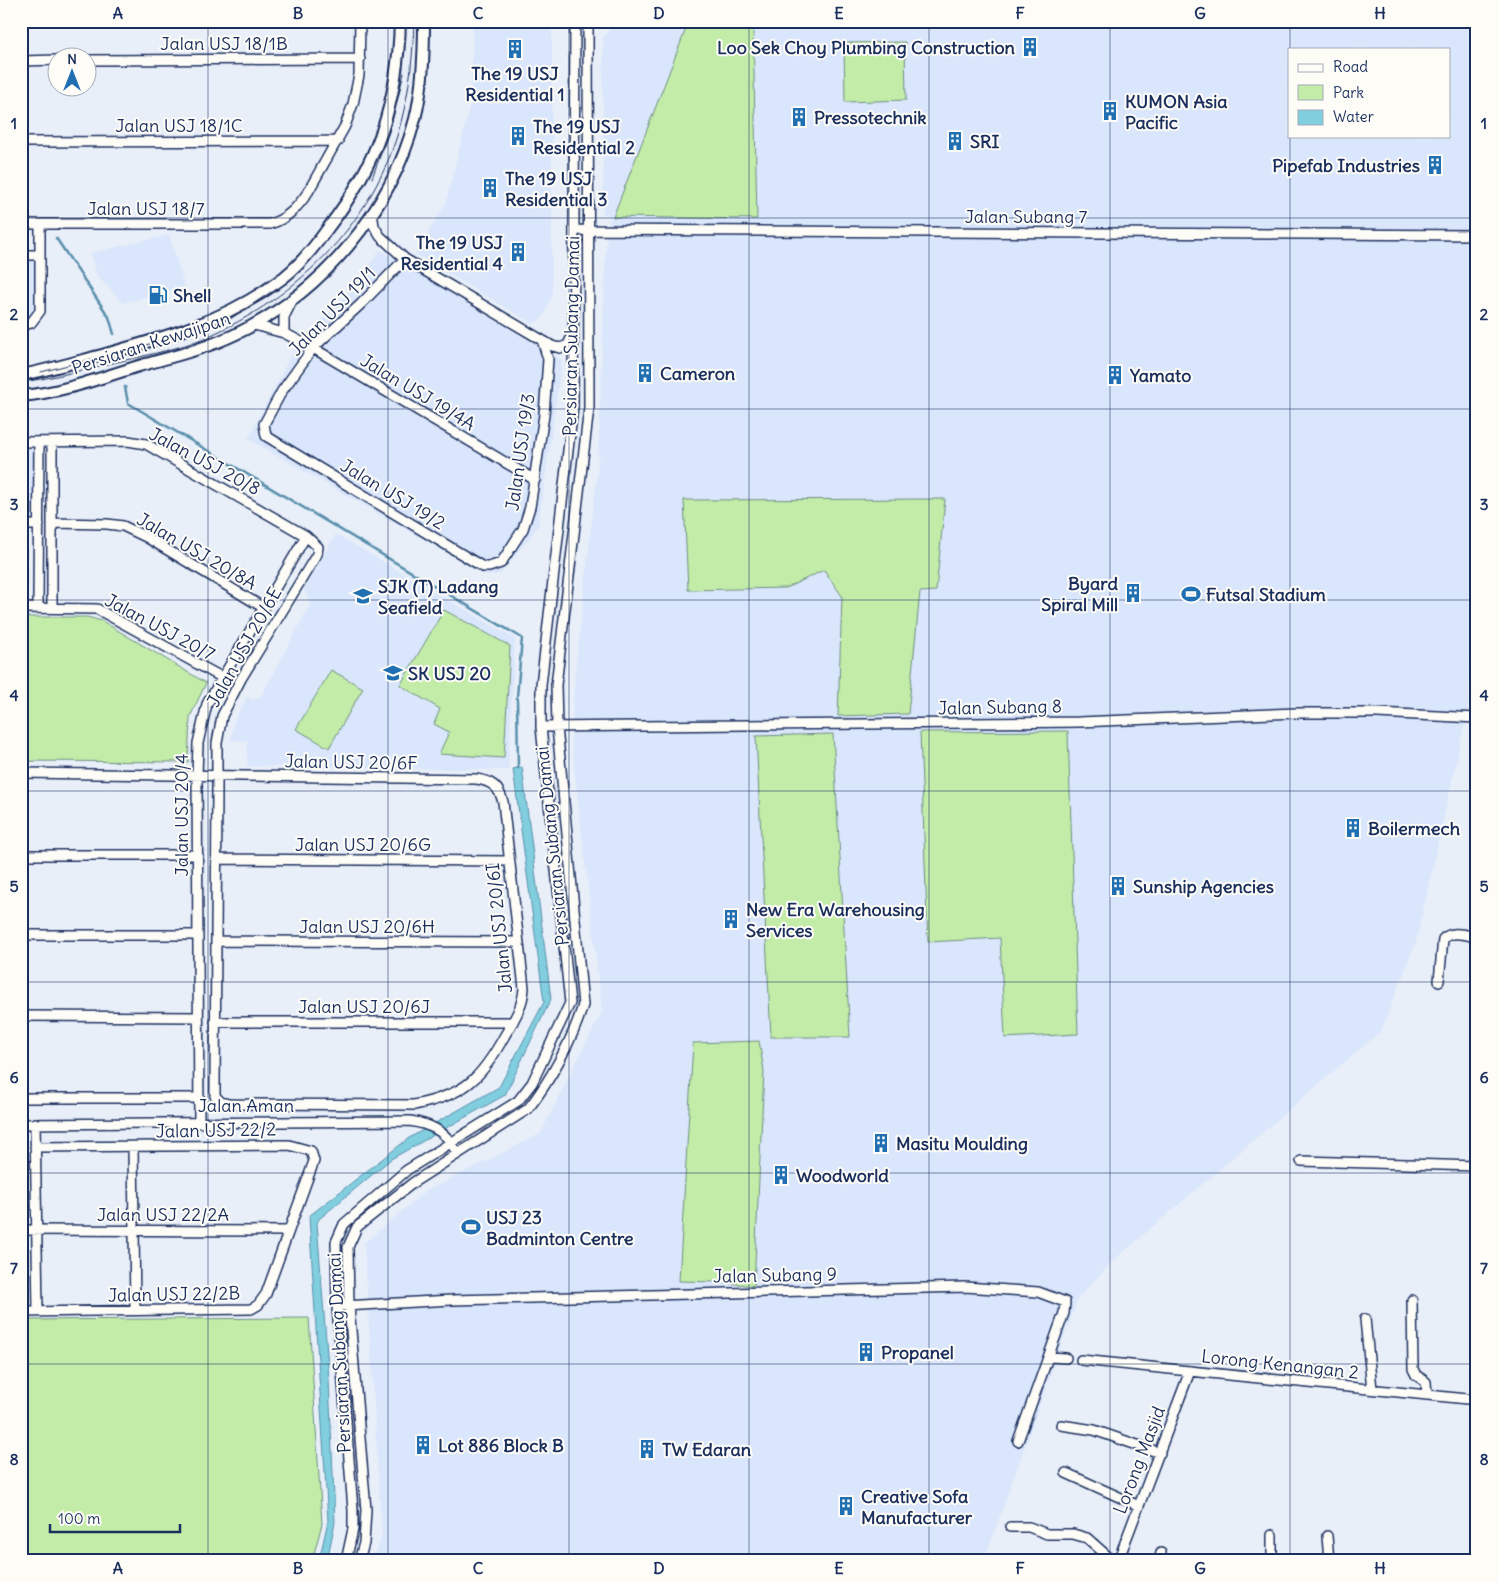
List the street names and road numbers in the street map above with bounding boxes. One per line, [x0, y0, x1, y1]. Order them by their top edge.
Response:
street label: Jalan USJ 18/1B [160, 32, 288, 55]
street label: Jalan USJ 18/1C [115, 114, 243, 137]
street label: Jalan USJ 18/7 [87, 197, 205, 220]
street label: Jalan Subang 7 [965, 205, 1088, 228]
street label: Persiaran Subang Damai [558, 236, 584, 436]
street label: Jalan USJ 19/1 [284, 262, 380, 360]
street label: Persiaran Kewajipan [69, 306, 233, 380]
street label: Jalan USJ 19/4A [356, 349, 480, 435]
street label: Jalan USJ 19/3 [500, 392, 540, 512]
street label: Jalan USJ 20/8 [145, 422, 265, 500]
street label: Jalan USJ 19/2 [336, 454, 450, 534]
street label: Jalan USJ 20/8A [133, 507, 261, 595]
street label: Jalan USJ 20/6E [202, 583, 286, 711]
street label: Jalan USJ 20/7 [101, 588, 219, 666]
street label: Jalan Subang 8 [938, 694, 1062, 720]
street label: Persiaran Subang Damai [530, 745, 574, 947]
street label: Jalan USJ 20/6F [284, 749, 418, 775]
street label: Jalan USJ 20/4 [170, 754, 193, 876]
street label: Jalan USJ 20/6G [295, 833, 431, 856]
street label: Jalan USJ 20/6I [481, 862, 517, 994]
street label: Jalan USJ 20/6H [299, 915, 435, 938]
street label: Jalan USJ 20/6J [298, 995, 430, 1018]
street label: Jalan Aman [198, 1094, 294, 1117]
street label: Jalan USJ 22/2 [156, 1117, 277, 1143]
street label: Jalan USJ 22/2A [97, 1203, 229, 1226]
street label: Persiaran Subang Damai [322, 1252, 356, 1454]
street label: Jalan Subang 9 [713, 1262, 837, 1288]
street label: Jalan USJ 22/2B [108, 1281, 240, 1307]
street label: Lorong Kenangan 2 [1200, 1344, 1360, 1384]
street label: Lorong Masjid [1108, 1403, 1170, 1517]

